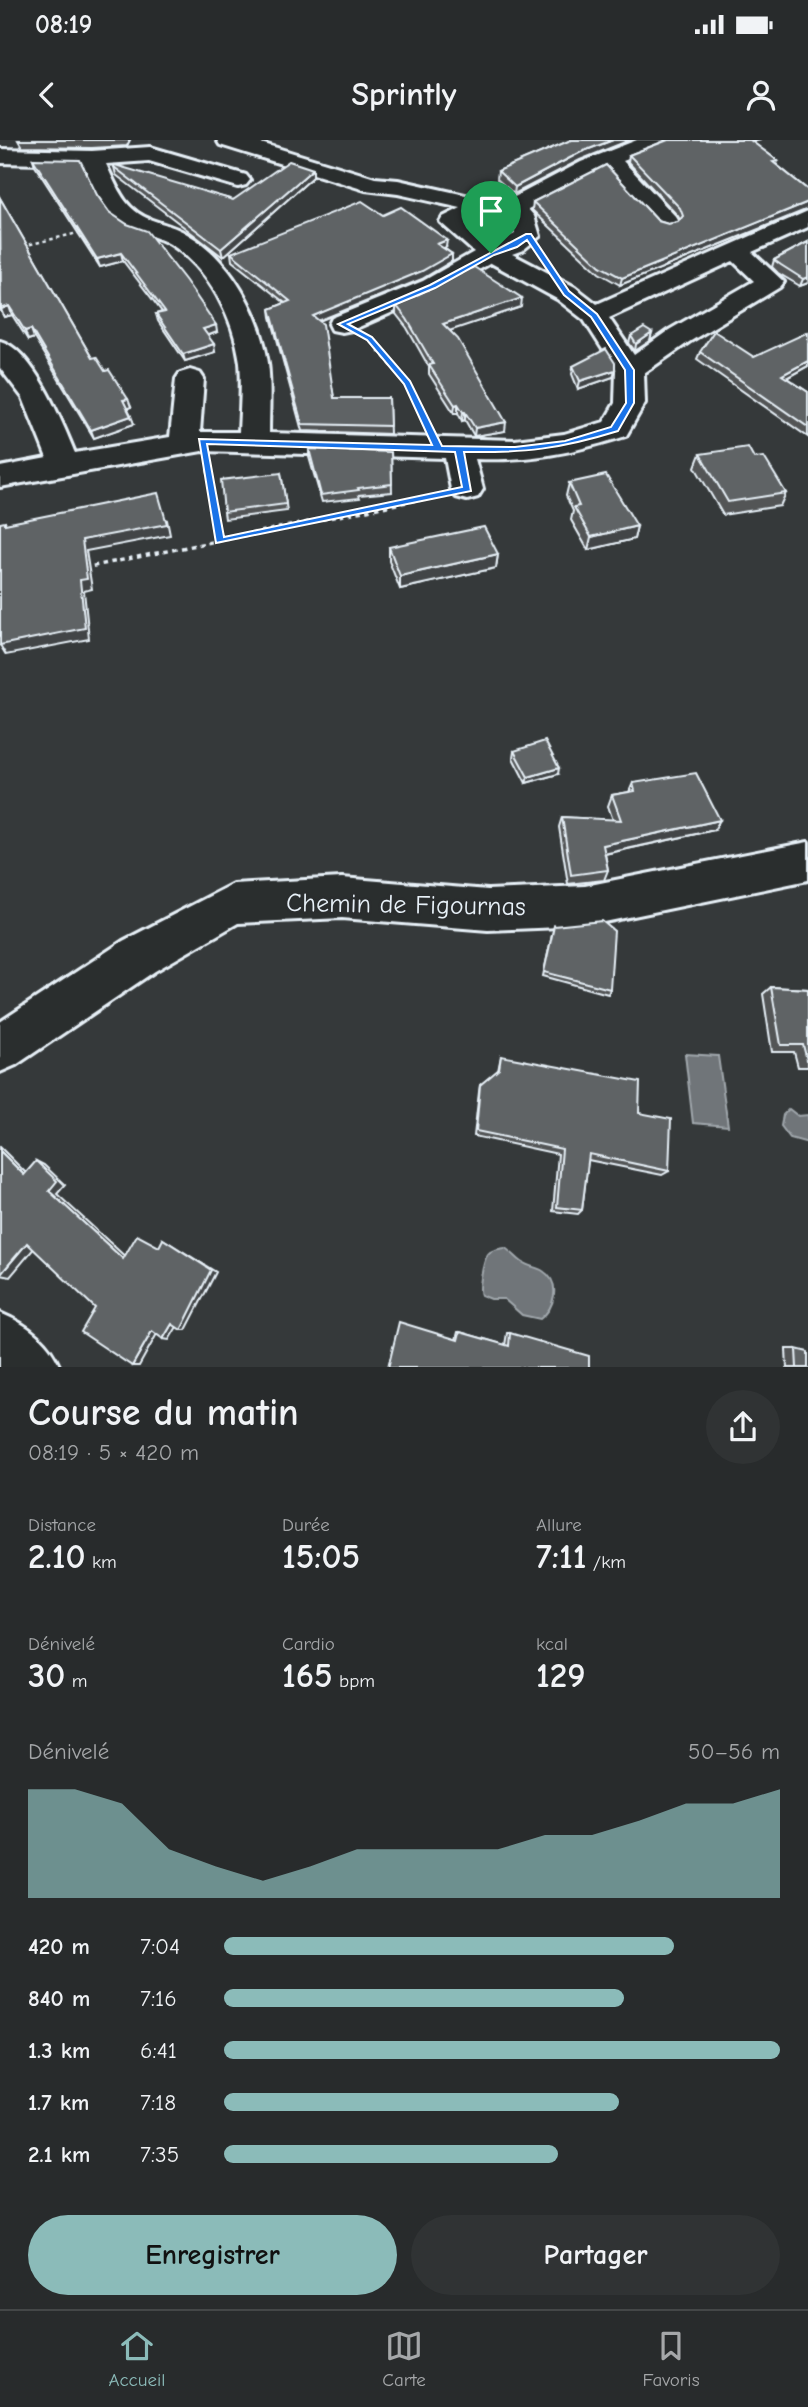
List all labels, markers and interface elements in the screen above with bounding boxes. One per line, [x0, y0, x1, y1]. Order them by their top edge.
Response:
text: 08:19 [35, 10, 92, 40]
icon: back [28, 76, 66, 114]
text: Sprintly [352, 76, 456, 113]
icon: person [742, 76, 780, 114]
pin [461, 181, 521, 253]
icon: arrive [472, 192, 510, 230]
street label: Chemin de Figournas [286, 888, 526, 922]
button: share [706, 1390, 780, 1464]
text: Course du matin [28, 1391, 299, 1435]
text: 08:19 · 5 × 420 m [28, 1439, 199, 1466]
text: Distance [28, 1514, 96, 1536]
text: Durée [282, 1514, 330, 1536]
text: Allure [536, 1514, 582, 1536]
text: 2.10 [28, 1536, 86, 1577]
text: 15:05 [282, 1536, 360, 1577]
text: 7:11 [536, 1536, 587, 1577]
text: km [86, 1551, 117, 1573]
text: /km [587, 1551, 626, 1573]
text: Dénivelé [28, 1633, 95, 1655]
text: Cardio [282, 1633, 335, 1655]
text: kcal [536, 1633, 568, 1655]
text: 30 [28, 1655, 65, 1696]
text: 165 [282, 1655, 333, 1696]
text: 129 [536, 1655, 586, 1696]
text: m [65, 1670, 87, 1692]
text: bpm [333, 1670, 375, 1692]
text: Dénivelé [28, 1738, 109, 1765]
text: 50–56 m [688, 1738, 780, 1765]
text: 420 m [28, 1933, 90, 1960]
text: 7:04 [140, 1933, 180, 1960]
text: 840 m [28, 1985, 90, 2012]
text: 7:16 [140, 1985, 177, 2012]
text: 1.3 km [28, 2037, 90, 2064]
text: 6:41 [140, 2037, 177, 2064]
text: 1.7 km [28, 2089, 89, 2116]
text: 7:18 [140, 2089, 176, 2116]
text: 2.1 km [28, 2141, 90, 2168]
text: 7:35 [140, 2141, 179, 2168]
button: Enregistrer [28, 2215, 397, 2295]
button: Partager [411, 2215, 780, 2295]
tab: Accueil [108, 2327, 165, 2391]
tab: Carte [382, 2327, 426, 2391]
tab: Favoris [643, 2327, 700, 2391]

